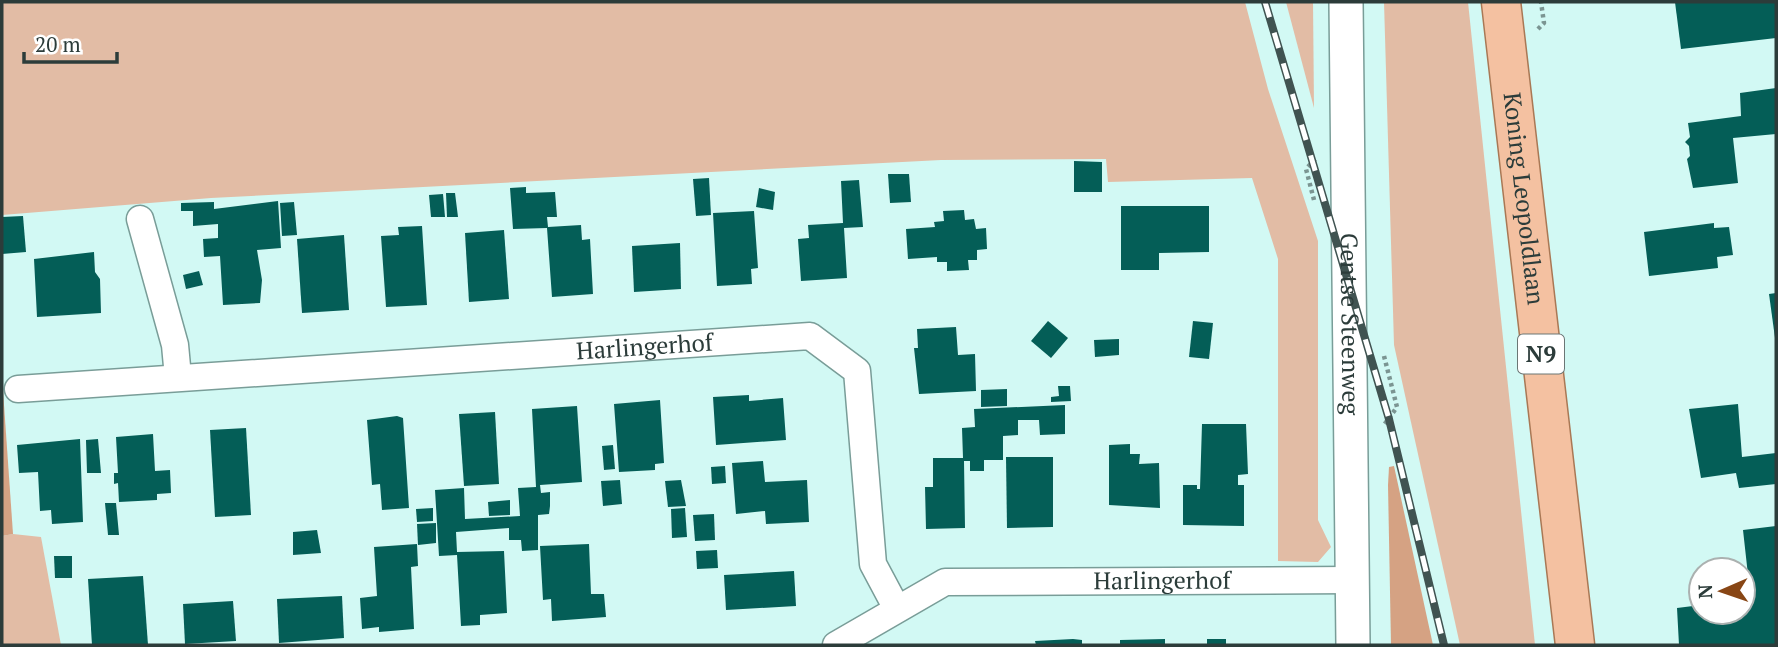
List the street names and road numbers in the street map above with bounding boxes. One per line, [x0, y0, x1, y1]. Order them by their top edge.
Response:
street label: Koning Leopoldlaan [1497, 91, 1553, 307]
street label: Gentse Steenweg [1334, 233, 1367, 416]
street label: Harlingerhof [575, 325, 716, 367]
road number: N9 [1518, 334, 1564, 374]
street label: Harlingerhof [1093, 564, 1232, 596]

